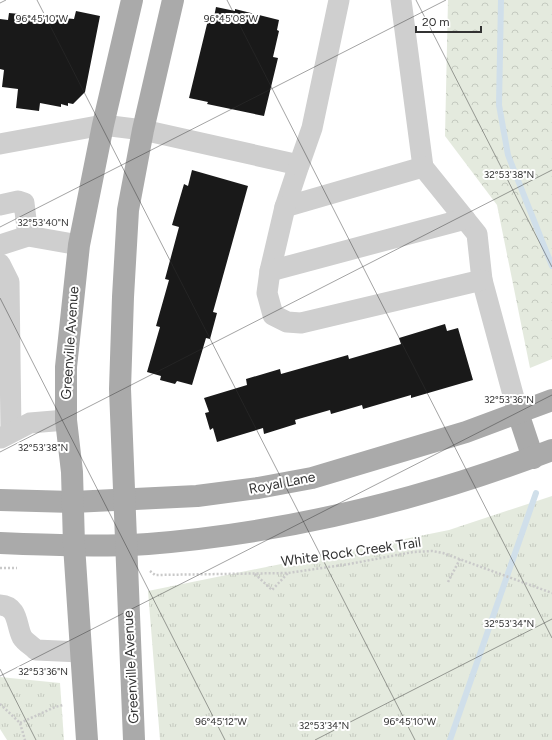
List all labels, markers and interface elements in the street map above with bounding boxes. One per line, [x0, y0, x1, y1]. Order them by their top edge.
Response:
scale bar [416, 8, 481, 34]
text: 96°45'10"W [16, 12, 69, 25]
text: 96°45'08"W [204, 12, 259, 25]
text: 20 m [422, 15, 450, 29]
text: 32°53'38"N [484, 168, 534, 181]
text: 32°53'40"N [17, 216, 69, 229]
street label: Greenville Avenue [58, 285, 82, 400]
text: 32°53'36"N [484, 393, 534, 406]
text: 32°53'38"N [18, 441, 68, 454]
street label: Royal Lane [247, 468, 317, 498]
street label: White Rock Creek Trail [280, 534, 422, 570]
street label: Greenville Avenue [120, 610, 142, 724]
text: 32°53'34"N [484, 617, 534, 630]
text: 32°53'36"N [18, 665, 68, 678]
text: 96°45'12"W [195, 715, 247, 728]
text: 96°45'10"W [384, 715, 437, 728]
text: 32°53'34"N [299, 719, 349, 732]

